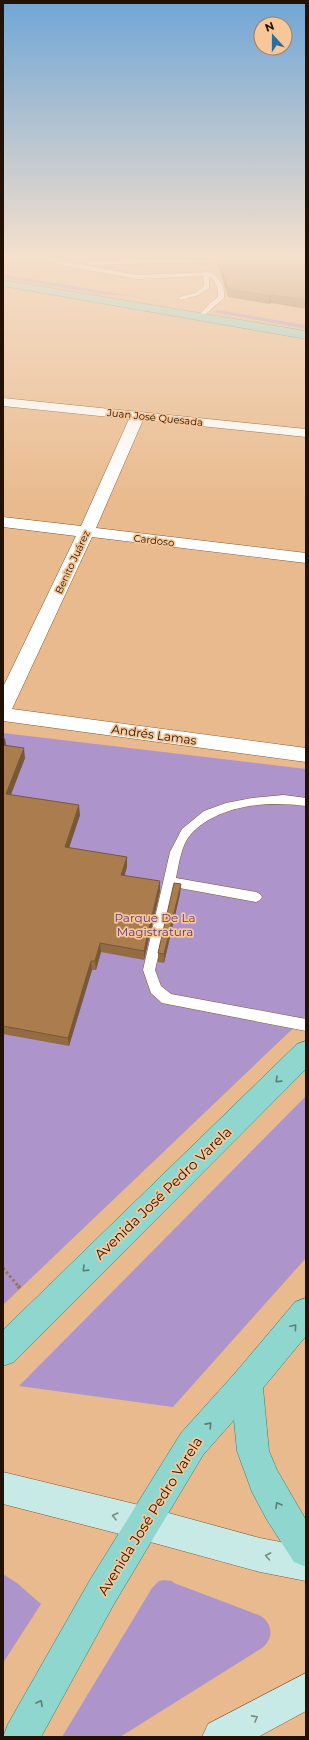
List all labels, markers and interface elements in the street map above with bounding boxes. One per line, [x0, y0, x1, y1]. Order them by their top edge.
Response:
north arrow [253, 16, 293, 56]
text: N [263, 19, 276, 35]
street label: Juan José Quesada [105, 406, 204, 429]
street label: Benito Juárez [52, 529, 93, 596]
street label: Cardoso [133, 532, 175, 549]
street label: Andrés Lamas [111, 721, 198, 748]
park label: Parque De La Magistratura [114, 910, 196, 939]
one-way arrow [275, 1075, 283, 1082]
street label: Avenida José Pedro Varela [91, 1123, 235, 1263]
one-way arrow [82, 1264, 90, 1271]
one-way arrow [290, 1324, 297, 1331]
one-way arrow [204, 1422, 212, 1430]
street label: Avenida José Pedro Varela [94, 1433, 206, 1599]
one-way arrow [275, 1502, 283, 1510]
one-way arrow [112, 1512, 119, 1521]
one-way arrow [265, 1553, 271, 1561]
one-way arrow [35, 1700, 43, 1707]
one-way arrow [251, 1716, 259, 1723]

